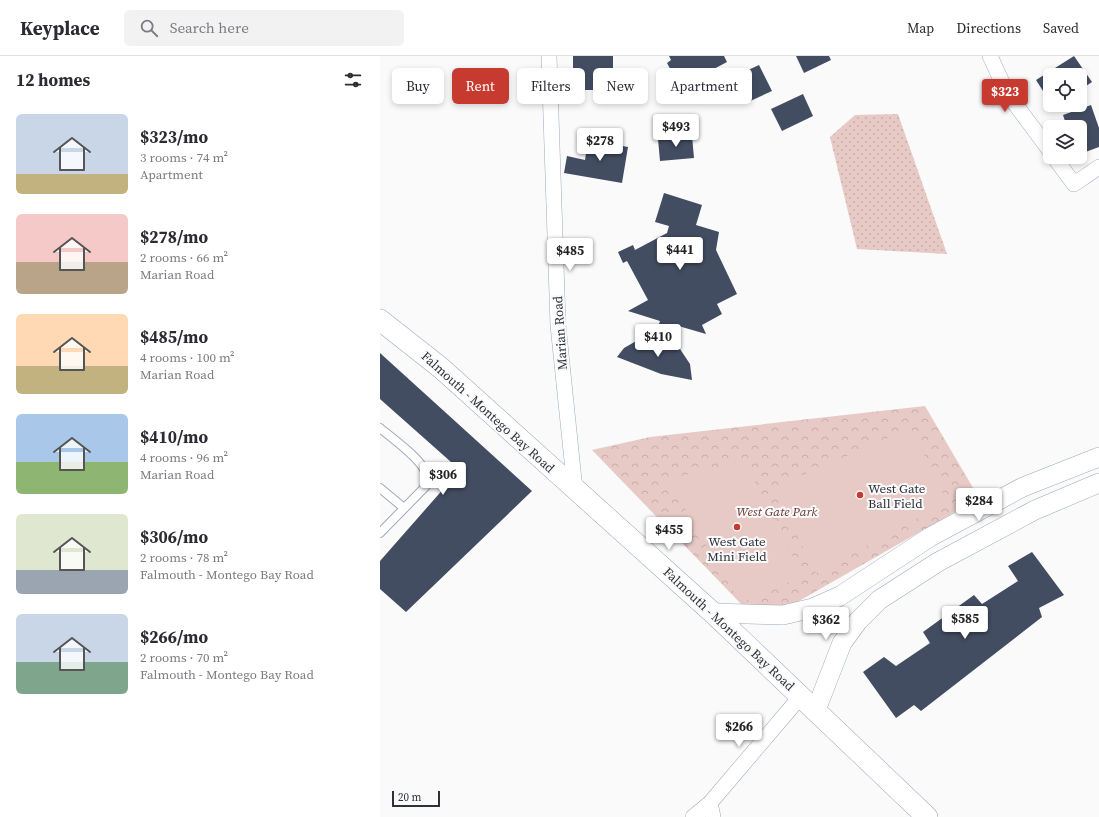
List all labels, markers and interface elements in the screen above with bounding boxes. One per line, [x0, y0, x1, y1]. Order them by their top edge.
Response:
search box [124, 10, 404, 46]
text: Keyplace [20, 15, 100, 41]
icon: search [138, 17, 160, 39]
text: Search here [170, 17, 249, 38]
text: Map [907, 18, 934, 38]
text: Directions [956, 18, 1021, 38]
text: Saved [1043, 18, 1079, 38]
text: 12 homes [16, 68, 90, 92]
chip: Buy [392, 68, 444, 104]
chip: Rent [452, 68, 509, 104]
chip: Filters [517, 68, 585, 104]
chip: New [593, 68, 648, 104]
chip: Apartment [656, 68, 752, 104]
map controls [1043, 68, 1087, 164]
button: locate [1043, 68, 1087, 112]
icon: filters [342, 69, 364, 91]
pin: $323 [981, 79, 1029, 113]
text: $323 [991, 83, 1019, 100]
pin: $493 [652, 114, 700, 148]
text: $493 [662, 118, 690, 135]
button: layers [1043, 120, 1087, 164]
text: $323/mo [140, 125, 208, 149]
pin: $278 [576, 128, 624, 162]
icon: home [48, 130, 96, 178]
text: $278 [586, 132, 614, 149]
text: 3 rooms · 74 m² [140, 149, 228, 166]
text: Apartment [140, 166, 203, 183]
text: $278/mo [140, 225, 208, 249]
icon: home [48, 230, 96, 278]
pin: $441 [656, 237, 704, 271]
pin: $485 [546, 238, 594, 272]
text: $441 [666, 241, 694, 258]
text: $485 [556, 242, 584, 259]
text: 2 rooms · 66 m² [140, 249, 228, 266]
text: Marian Road [140, 266, 214, 283]
street label: Marian Road [549, 295, 571, 371]
pin: $410 [634, 324, 682, 358]
text: $485/mo [140, 325, 208, 349]
text: $410 [644, 328, 672, 345]
icon: home [48, 330, 96, 378]
street label: Falmouth - Montego Bay Road [418, 348, 559, 477]
text: 4 rooms · 100 m² [140, 349, 235, 366]
text: Marian Road [140, 366, 214, 383]
text: $410/mo [140, 425, 208, 449]
icon: home [48, 430, 96, 478]
text: 4 rooms · 96 m² [140, 449, 228, 466]
pin: $306 [419, 462, 467, 496]
text: Marian Road [140, 466, 214, 483]
text: $306 [429, 466, 457, 483]
place label: West Gate Ball Field [868, 480, 926, 512]
pin: $284 [955, 488, 1003, 522]
marker: West Gate Ball Field [855, 490, 865, 500]
text: $284 [965, 492, 993, 509]
park label: West Gate Park [736, 503, 818, 520]
pin: $455 [645, 517, 693, 551]
text: $455 [655, 521, 683, 538]
marker: West Gate Mini Field [732, 522, 742, 532]
text: $306/mo [140, 525, 208, 549]
icon: home [48, 530, 96, 578]
place label: West Gate Mini Field [707, 533, 767, 565]
text: 2 rooms · 78 m² [140, 549, 228, 566]
street label: Falmouth - Montego Bay Road [660, 564, 799, 695]
text: Falmouth - Montego Bay Road [140, 566, 314, 583]
pin: $585 [941, 606, 989, 640]
pin: $362 [802, 607, 850, 641]
text: $585 [951, 610, 979, 627]
text: $362 [812, 611, 840, 628]
text: $266/mo [140, 625, 208, 649]
icon: home [48, 630, 96, 678]
text: 2 rooms · 70 m² [140, 649, 228, 666]
text: Falmouth - Montego Bay Road [140, 666, 314, 683]
pin: $266 [715, 714, 763, 748]
text: $266 [725, 718, 753, 735]
scale bar [392, 789, 440, 808]
text: 20 m [398, 790, 421, 805]

